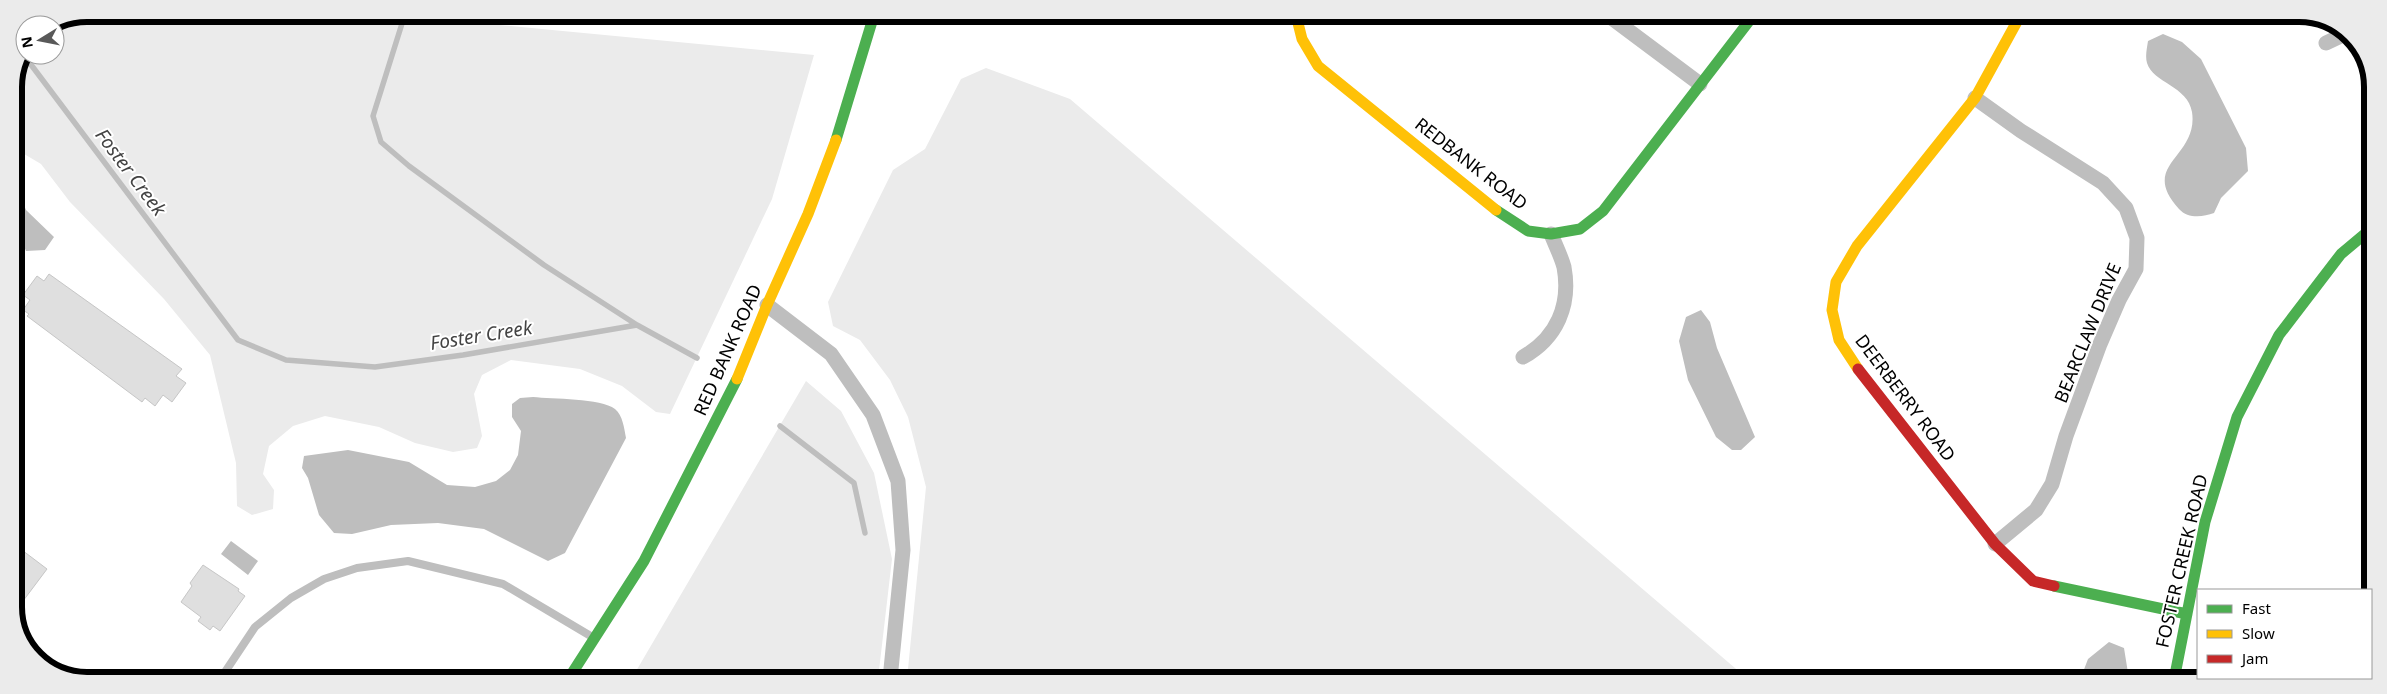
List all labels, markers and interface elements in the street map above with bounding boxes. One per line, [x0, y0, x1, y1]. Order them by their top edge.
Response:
north arrow [15, 15, 65, 65]
text: N [16, 35, 37, 50]
street label: REDBANK ROAD [1410, 112, 1533, 215]
water label: Foster Creek [90, 123, 173, 221]
street label: BEARCLAW DRIVE [2048, 259, 2126, 406]
street label: RED BANK ROAD [687, 280, 767, 419]
water label: Foster Creek [428, 314, 534, 356]
street label: DEERBERRY ROAD [1850, 329, 1961, 466]
street label: FOSTER CREEK ROAD [2149, 472, 2213, 650]
legend [2197, 589, 2372, 679]
text: Fast [2242, 598, 2271, 618]
text: Slow [2242, 623, 2275, 643]
text: Jam [2240, 648, 2269, 668]

